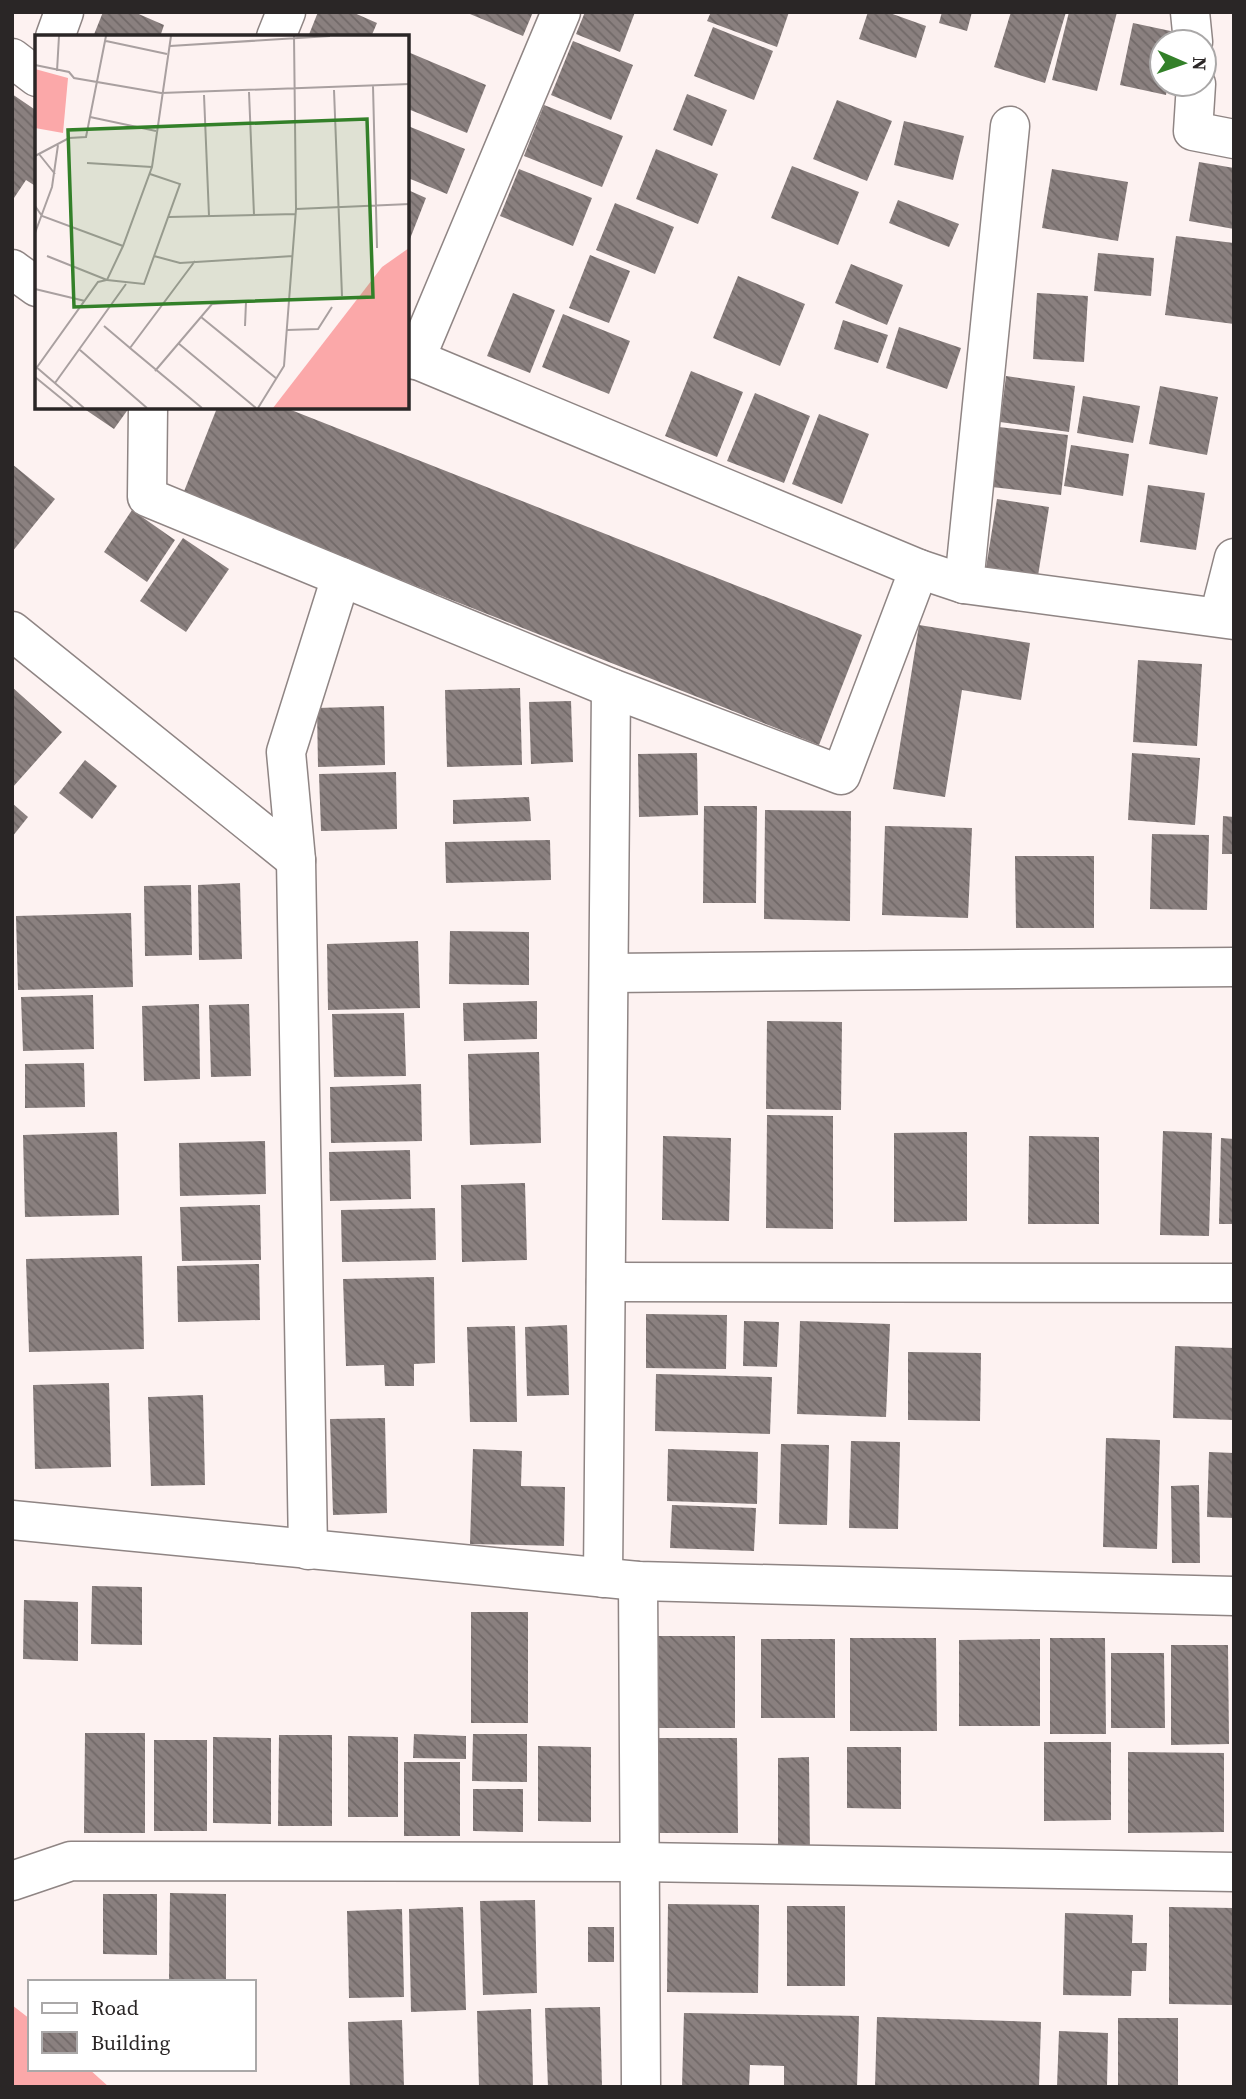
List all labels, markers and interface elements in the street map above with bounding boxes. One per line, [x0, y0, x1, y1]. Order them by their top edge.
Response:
north arrow [1148, 28, 1218, 98]
inset map [35, 35, 410, 410]
text: N [1187, 56, 1213, 71]
legend [28, 1980, 256, 2071]
text: Road [91, 1993, 139, 2022]
text: Building [91, 2028, 170, 2057]

